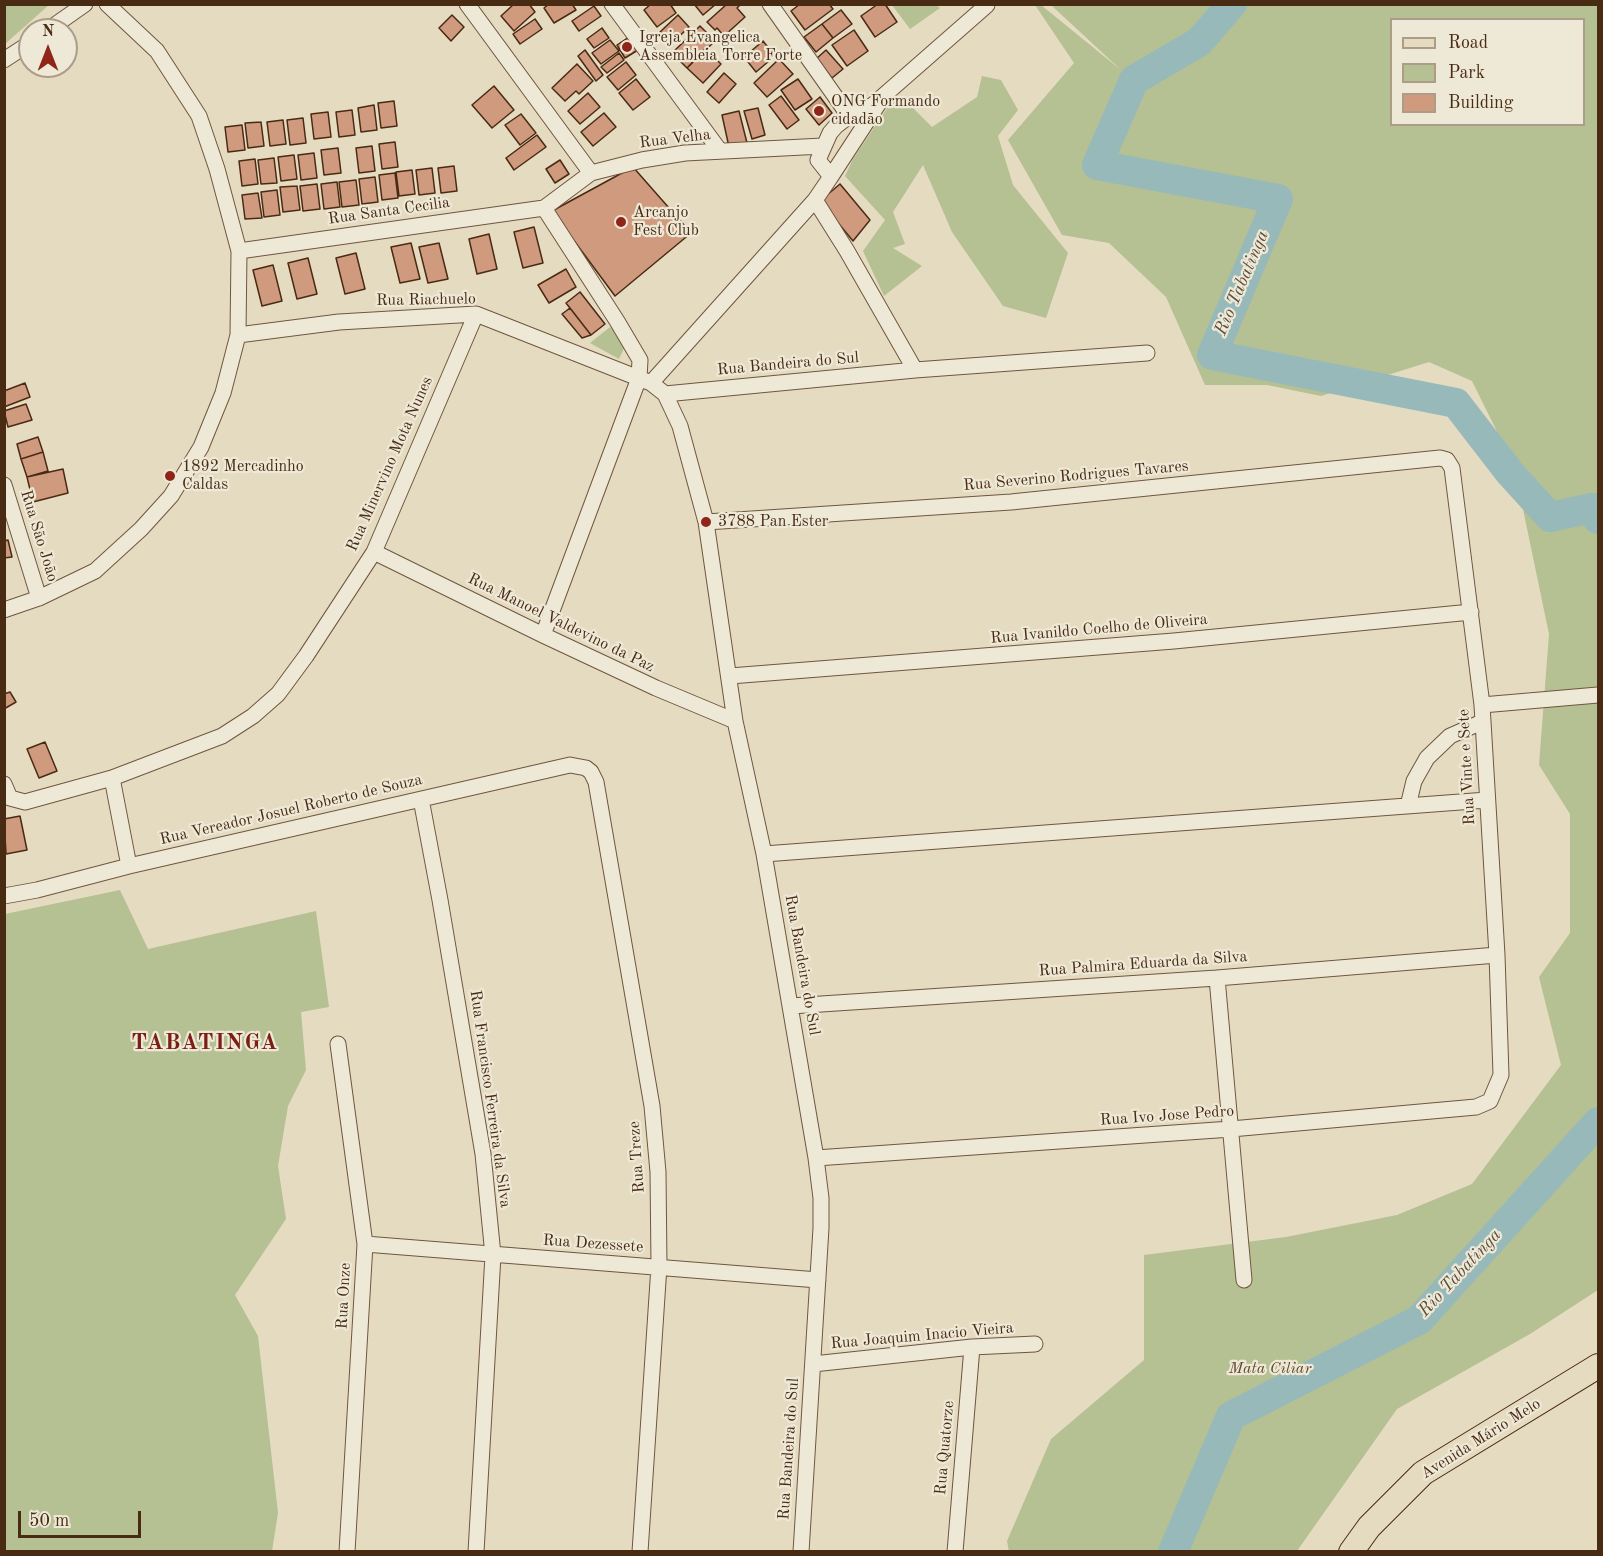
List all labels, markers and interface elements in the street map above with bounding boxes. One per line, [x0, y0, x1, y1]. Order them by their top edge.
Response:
north arrow [18, 18, 78, 78]
legend [1390, 18, 1585, 126]
text: N [42, 24, 54, 40]
place label: Igreja Evangelica Assembleia Torre Forte [639, 28, 802, 66]
text: Road [1448, 34, 1488, 52]
marker: Igreja Evangelica Assembleia Torre Forte [620, 40, 634, 54]
text: Park [1448, 64, 1485, 82]
place label: ONG Formando cidadão [831, 92, 940, 130]
text: Building [1448, 94, 1513, 112]
marker: ONG Formando cidadão [812, 104, 826, 118]
street label: Rua Velha [638, 125, 712, 153]
street label: Rua Santa Cecilia [327, 193, 451, 229]
place label: Arcanjo Fest Club [633, 203, 699, 241]
marker: Arcanjo Fest Club [614, 215, 628, 229]
water label: Rio Tabatinga [1210, 227, 1274, 339]
street label: Rua Riachuelo [376, 290, 476, 310]
street label: Rua Bandeira do Sul [716, 348, 860, 380]
street label: Rua Minervino Mota Nunes [343, 373, 437, 555]
place label: 1892 Mercadinho Caldas [182, 457, 304, 495]
street label: Rua Severino Rodrigues Tavares [963, 457, 1189, 495]
marker: 1892 Mercadinho Caldas [163, 469, 177, 483]
street label: Rua São João [16, 488, 62, 584]
place label: 3788 Pan Ester [718, 512, 828, 532]
marker: 3788 Pan Ester [699, 515, 713, 529]
street label: Rua Manoel Valdevino da Paz [465, 569, 657, 677]
street label: Rua Ivanildo Coelho de Oliveira [990, 610, 1208, 648]
street label: Rua Vinte e Sete [1454, 708, 1480, 826]
street label: Rua Vereador Josuel Roberto de Souza [158, 770, 424, 850]
street label: Rua Bandeira do Sul [780, 893, 824, 1037]
street label: Rua Palmira Eduarda da Silva [1038, 947, 1248, 981]
street label: Rua Francisco Ferreira da Silva [465, 989, 515, 1209]
district label: TABATINGA [131, 1030, 279, 1056]
street label: Rua Ivo Jose Pedro [1099, 1102, 1235, 1130]
street label: Rua Treze [625, 1120, 649, 1194]
water label: Rio Tabatinga [1414, 1225, 1506, 1321]
street label: Rua Dezessete [542, 1231, 644, 1257]
street label: Rua Onze [333, 1262, 355, 1330]
street label: Rua Joaquim Inacio Vieira [830, 1318, 1014, 1354]
park label: Mata Ciliar [1229, 1359, 1311, 1379]
street label: Rua Bandeira do Sul [774, 1377, 804, 1521]
street label: Avenida Mário Melo [1418, 1394, 1544, 1484]
street label: Rua Quatorze [931, 1400, 959, 1496]
scale bar [21, 1499, 144, 1537]
text: 50 m [29, 1512, 69, 1530]

